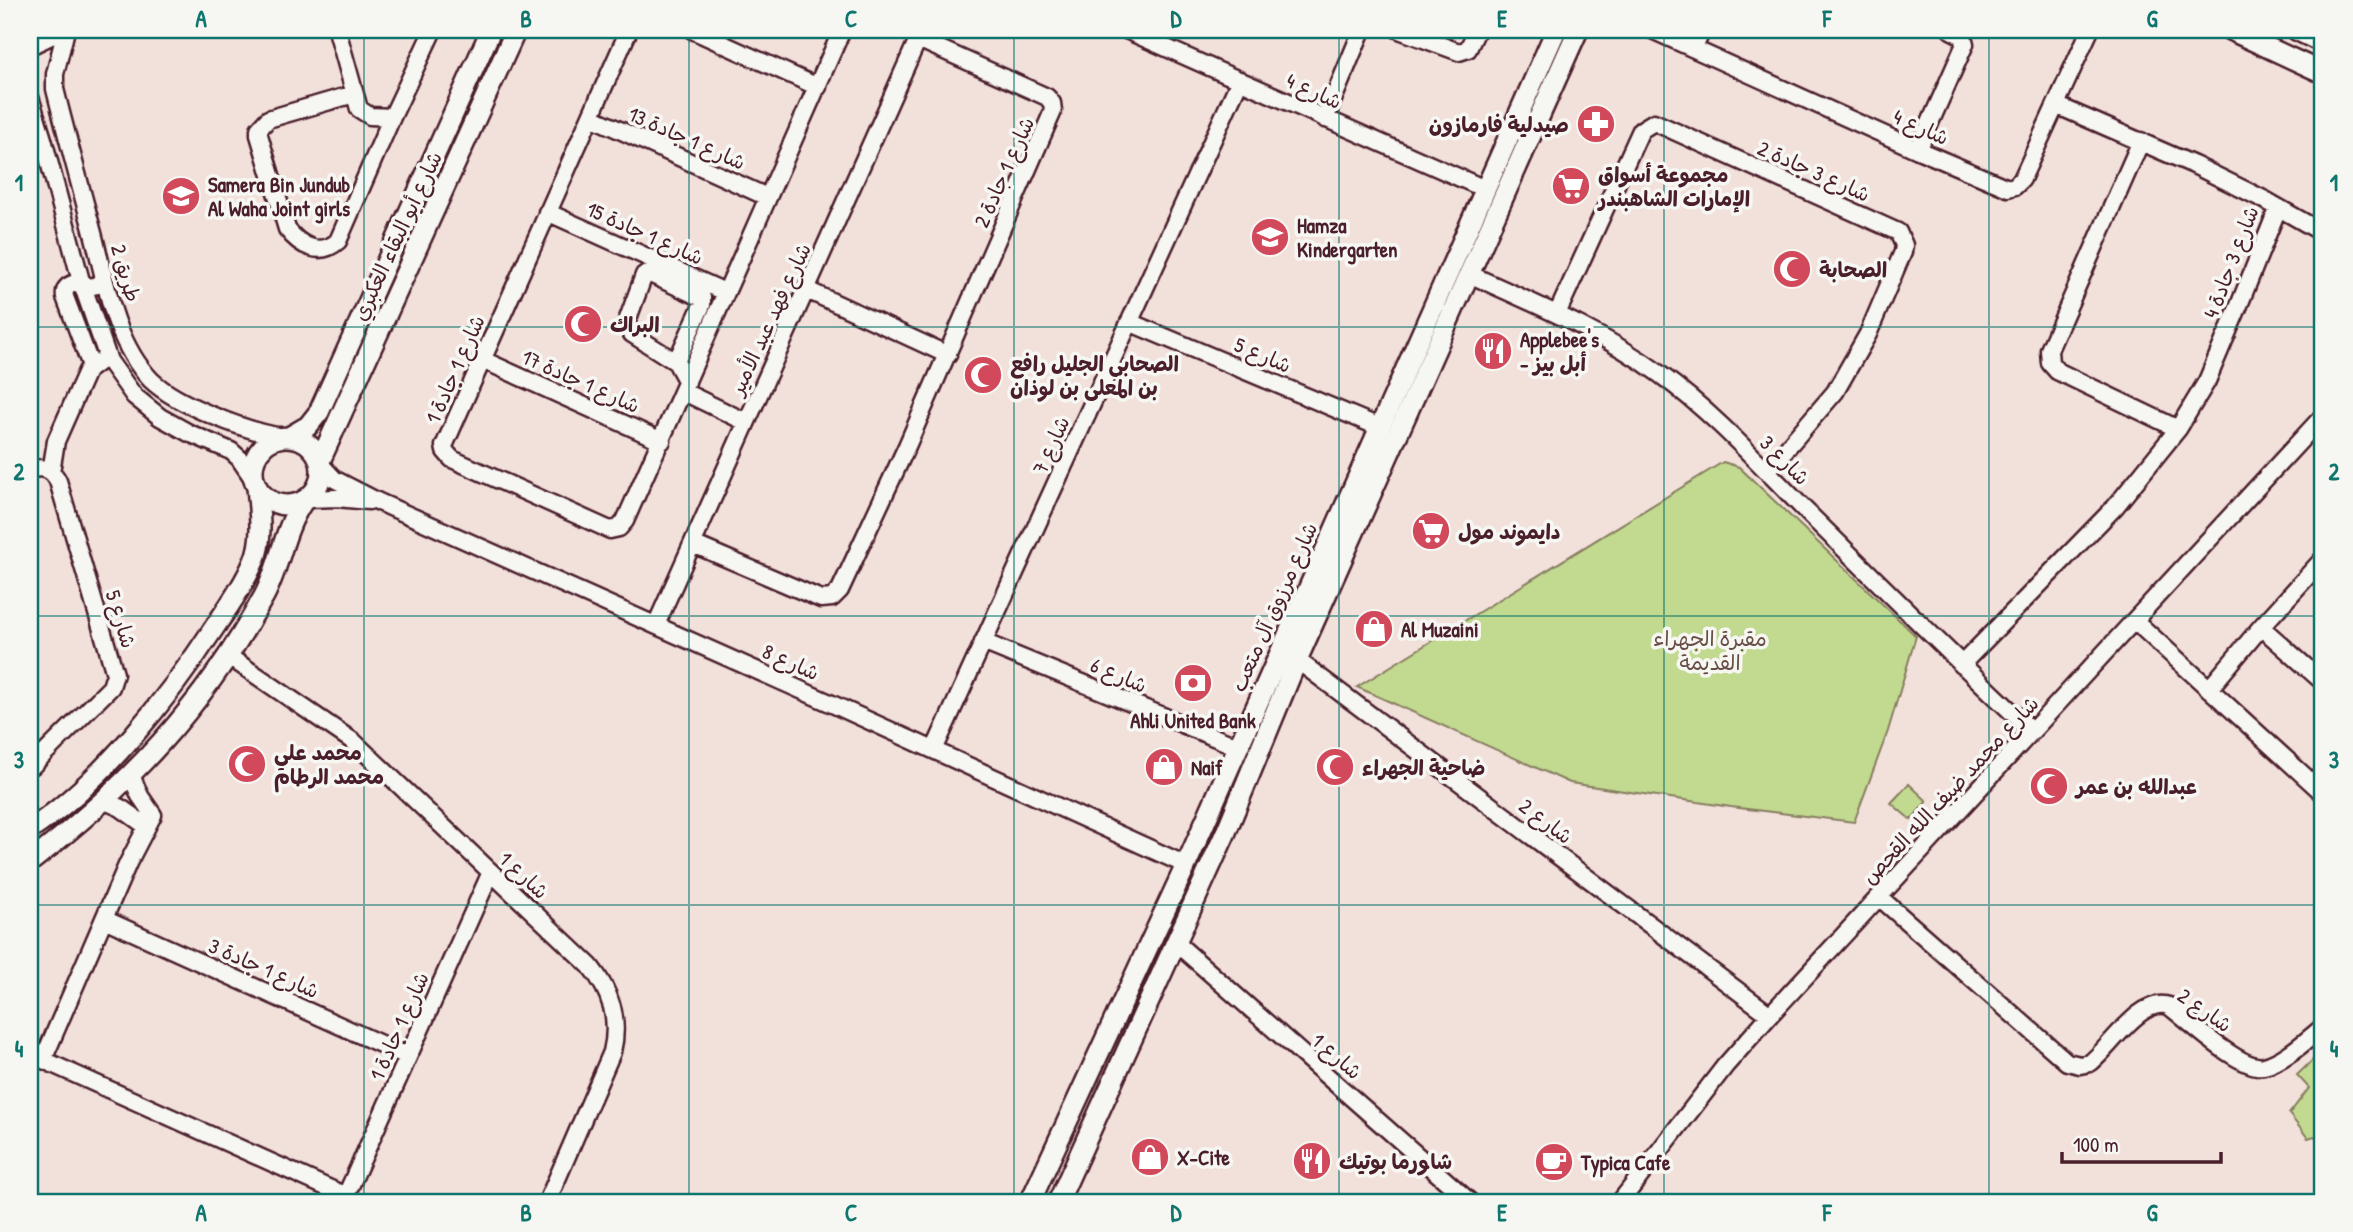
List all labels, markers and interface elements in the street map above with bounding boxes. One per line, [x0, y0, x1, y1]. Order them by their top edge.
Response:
text: A [195, 3, 207, 34]
text: B [520, 3, 532, 34]
text: C [845, 3, 857, 34]
text: D [1171, 3, 1183, 34]
text: E [1497, 3, 1508, 34]
text: F [1822, 3, 1833, 34]
text: G [2146, 3, 2158, 34]
street label: شارع 4 [1281, 66, 1346, 117]
street label: شارع 1 جادة 13 [623, 99, 750, 178]
street label: شارع 4 [1888, 102, 1953, 153]
pharmacy icon: صيدلية فارمازون [1575, 103, 1617, 145]
place label: صيدلية فارمازون [1429, 110, 1569, 139]
street label: شارع 1 جادة 2 [967, 112, 1042, 232]
street label: شارع 3 جادة 2 [1753, 133, 1875, 210]
street label: شارع أبو البقاء العكبري [345, 147, 450, 326]
place label: مجموعة أسواق الإمارات الشاهبندر [1597, 160, 1750, 213]
supermarket icon: مجموعة أسواق الإمارات الشاهبندر [1550, 165, 1592, 207]
text: 1 [15, 167, 23, 198]
text: 1 [2330, 167, 2338, 198]
place label: Samera Bin Jundub Al Waha Joint girls [208, 170, 351, 224]
school or university icon: Samera Bin Jundub Al Waha Joint girls [160, 175, 202, 217]
street label: شارع 1 جادة 15 [582, 194, 708, 273]
street label: شارع 3 جادة 4 [2196, 202, 2267, 323]
place label: Hamza Kindergarten [1297, 211, 1398, 265]
school or university icon: Hamza Kindergarten [1249, 216, 1291, 258]
street label: شارع فهد عبد الأمير [721, 238, 819, 402]
street label: طريق 2 [104, 241, 148, 305]
mosque icon: الصحابة [1771, 248, 1813, 290]
place label: الصحابة [1819, 255, 1887, 284]
mosque icon: البراك [562, 303, 604, 345]
street label: شارع 1 جادة 1 [418, 310, 493, 428]
place label: البراك [610, 310, 660, 339]
place label: Applebee's - أبل بيز [1520, 325, 1599, 378]
street label: شارع 5 [1230, 330, 1296, 381]
restaurant icon: Applebee's - أبل بيز [1472, 330, 1514, 372]
street label: شارع 1 جادة 17 [517, 342, 645, 421]
place label: الصحابي الجليل رافع بن المعلى بن لوذان [1010, 349, 1179, 402]
mosque icon: الصحابي الجليل رافع بن المعلى بن لوذان [962, 354, 1004, 396]
street label: شارع 7 [1025, 411, 1078, 479]
street label: شارع 3 [1753, 429, 1816, 492]
text: 2 [14, 456, 25, 487]
text: 2 [2329, 456, 2340, 487]
supermarket icon: دايموند مول [1410, 510, 1452, 552]
place label: دايموند مول [1458, 517, 1561, 546]
street label: شارع مرزوق آل متعب [1224, 518, 1325, 697]
street label: شارع 5 [98, 586, 144, 652]
shop icon: Al Muzaini [1353, 608, 1395, 650]
place label: Al Muzaini [1401, 615, 1479, 644]
park label: مقبرة الجهراء القديمة [1653, 624, 1767, 677]
street label: شارع 8 [758, 637, 824, 688]
street label: شارع 6 [1086, 650, 1152, 701]
bank icon: Ahli United Bank [1172, 662, 1214, 704]
street label: شارع محمد ضيف الله القحص [1855, 689, 2046, 891]
place label: Ahli United Bank [1130, 706, 1256, 735]
place label: محمد علي محمد الرطام [274, 738, 384, 793]
mosque icon: محمد علي محمد الرطام [226, 743, 268, 785]
text: 3 [14, 744, 24, 775]
text: 3 [2329, 744, 2339, 775]
shop icon: Naif [1143, 746, 1185, 788]
mosque icon: ضاحية الجهراء [1314, 746, 1356, 788]
place label: Naif [1191, 753, 1223, 782]
place label: ضاحية الجهراء [1362, 753, 1485, 782]
mosque icon: عبدالله بن عمر [2028, 765, 2070, 807]
place label: عبدالله بن عمر [2074, 772, 2197, 801]
street label: شارع 2 [1513, 791, 1579, 851]
street label: شارع 1 [492, 845, 555, 906]
street label: شارع 1 جادة 3 [204, 931, 324, 1006]
street label: شارع 1 جادة 1 [362, 967, 437, 1085]
street label: شارع 2 [2171, 981, 2238, 1040]
street label: شارع 1 [1305, 1026, 1368, 1087]
text: 4 [15, 1033, 24, 1064]
text: 4 [2330, 1033, 2339, 1064]
scale bar [2062, 1120, 2222, 1164]
text: 100 m [2073, 1130, 2119, 1159]
shop icon: X-Cite [1129, 1136, 1171, 1178]
restaurant icon: شاورما بوتيك [1291, 1140, 1333, 1182]
cafe icon: Typica Cafe [1533, 1141, 1575, 1183]
place label: X-Cite [1177, 1143, 1231, 1172]
place label: شاورما بوتيك [1339, 1147, 1452, 1176]
place label: Typica Cafe [1580, 1148, 1671, 1178]
text: A [195, 1197, 207, 1228]
text: B [520, 1197, 532, 1228]
text: C [845, 1197, 857, 1228]
text: D [1171, 1197, 1183, 1228]
text: E [1497, 1197, 1508, 1228]
text: F [1822, 1197, 1833, 1228]
text: G [2146, 1197, 2158, 1228]

